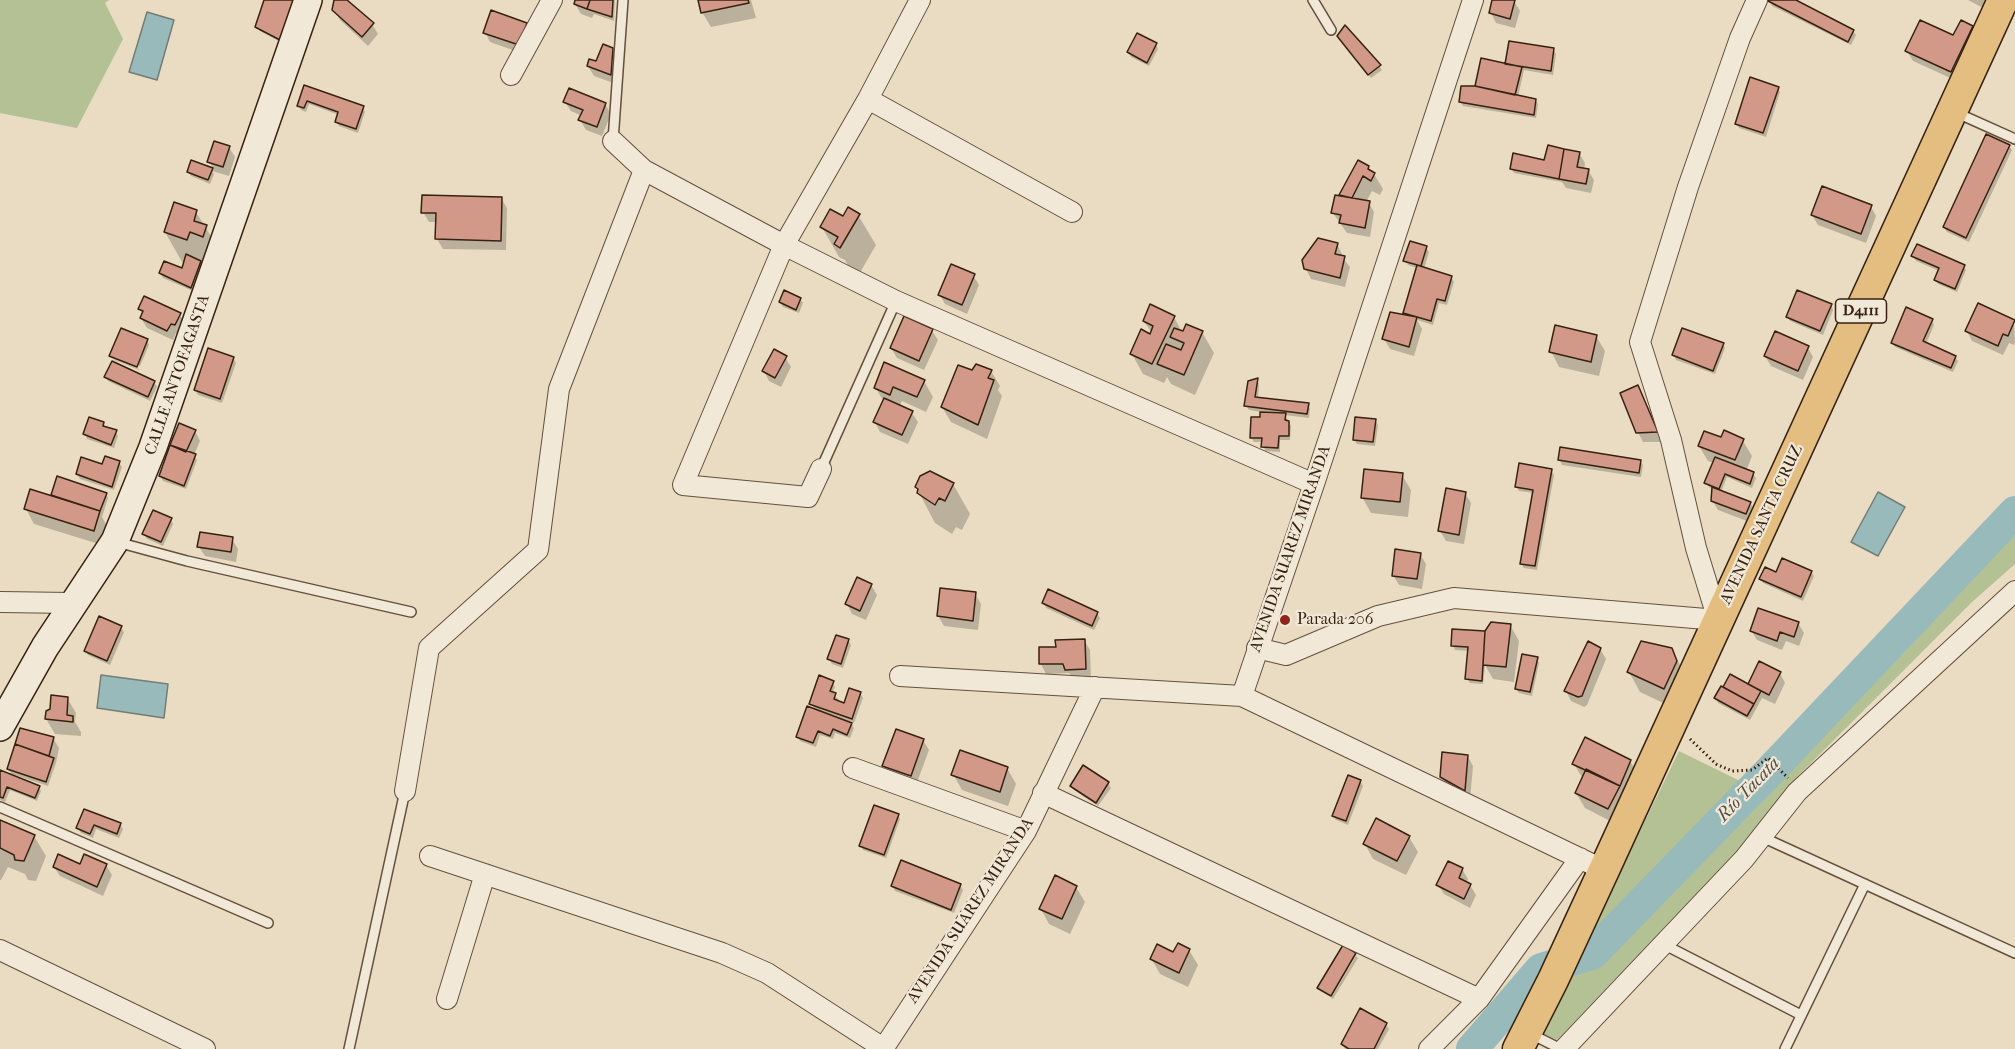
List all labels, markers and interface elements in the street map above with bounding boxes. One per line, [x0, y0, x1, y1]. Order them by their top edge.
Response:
street label: CALLE ANTOFAGASTA [142, 292, 214, 458]
road number: D4111 [1836, 299, 1886, 323]
street label: AVENIDA SANTA CRUZ [1717, 442, 1807, 608]
street label: AVENIDA SUAREZ MIRANDA [1247, 443, 1335, 655]
place label: Parada 206 [1297, 610, 1373, 630]
marker: Parada 206 [1278, 613, 1292, 627]
water label: Río Tacata [1713, 753, 1785, 827]
street label: AVENIDA SUAREZ MIRANDA [904, 815, 1038, 1007]

